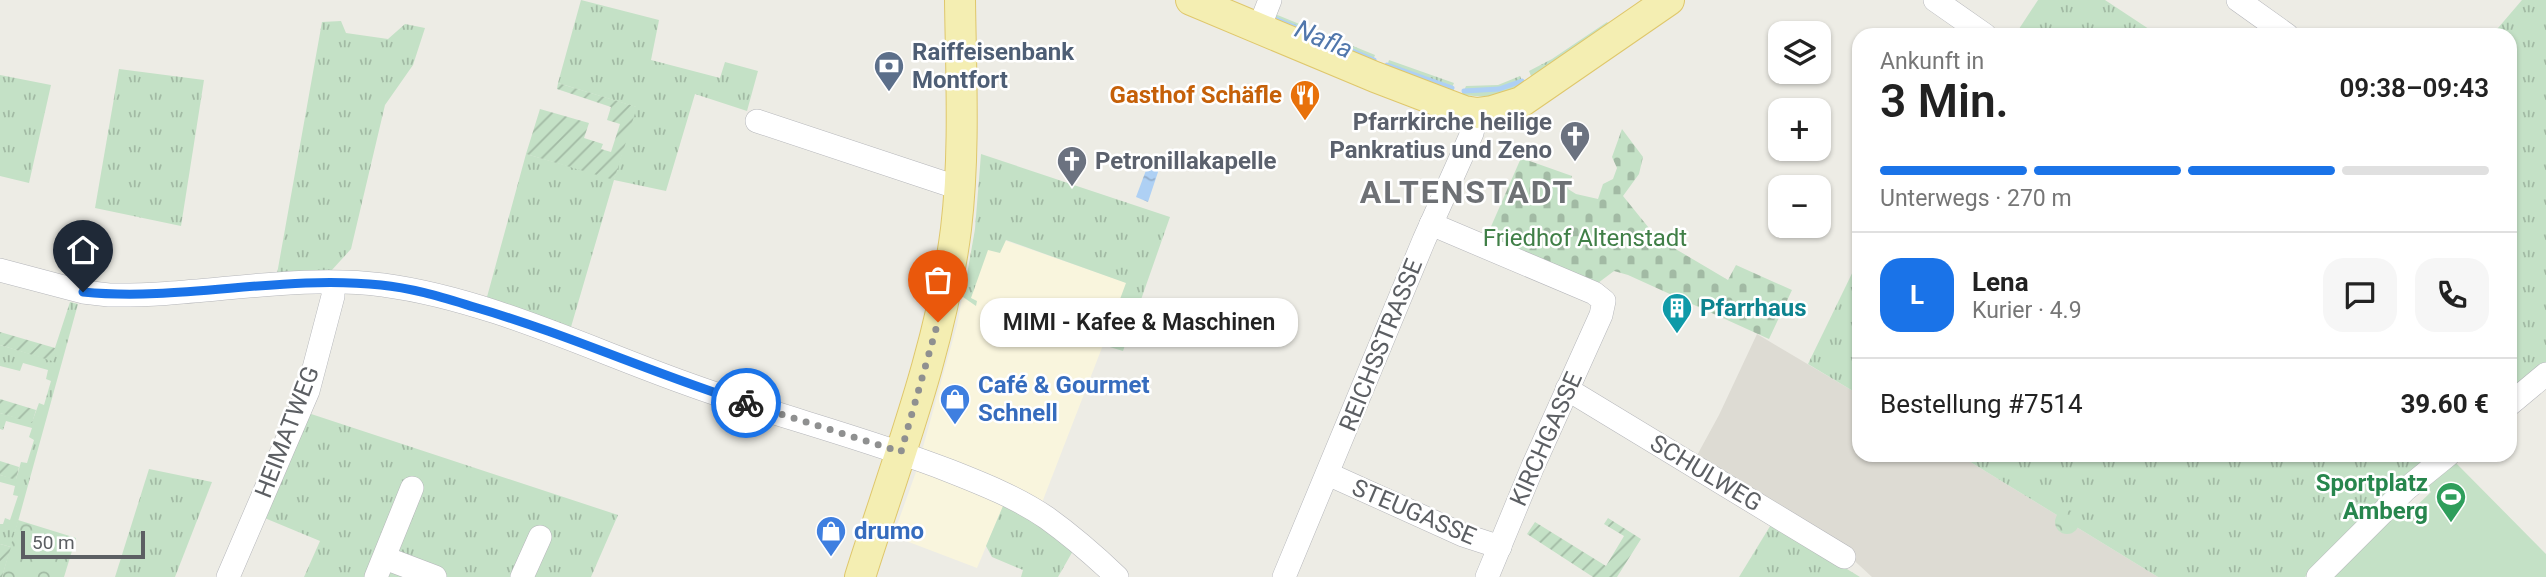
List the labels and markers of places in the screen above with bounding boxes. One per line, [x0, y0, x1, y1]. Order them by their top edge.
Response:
place label: Raiffeisenbank Montfort [912, 38, 1075, 94]
bank icon: Raiffeisenbank Montfort [872, 49, 906, 93]
restaurant icon: Gasthof Schäfle [1288, 78, 1322, 122]
place label: Gasthof Schäfle [1110, 81, 1282, 109]
place label: Pfarrkirche heilige Pankratius und Zeno [1329, 108, 1552, 164]
church icon: Pfarrkirche heilige Pankratius und Zeno [1558, 119, 1592, 163]
church icon: Petronillakapelle [1055, 144, 1089, 188]
place label: Petronillakapelle [1095, 147, 1277, 175]
pin [53, 220, 113, 292]
pin [908, 250, 968, 322]
building icon: Pfarrhaus [1660, 291, 1694, 335]
place label: Pfarrhaus [1700, 294, 1807, 322]
callout: MIMI - Kafee & Maschinen [980, 298, 1298, 346]
place label: Café & Gourmet Schnell [978, 371, 1150, 427]
shop icon: Café & Gourmet Schnell [938, 382, 972, 426]
place label: Sportplatz Amberg [2316, 469, 2428, 525]
sports icon: Sportplatz Amberg [2434, 480, 2468, 524]
shop icon: drumo [814, 514, 848, 558]
place label: drumo [854, 517, 924, 545]

